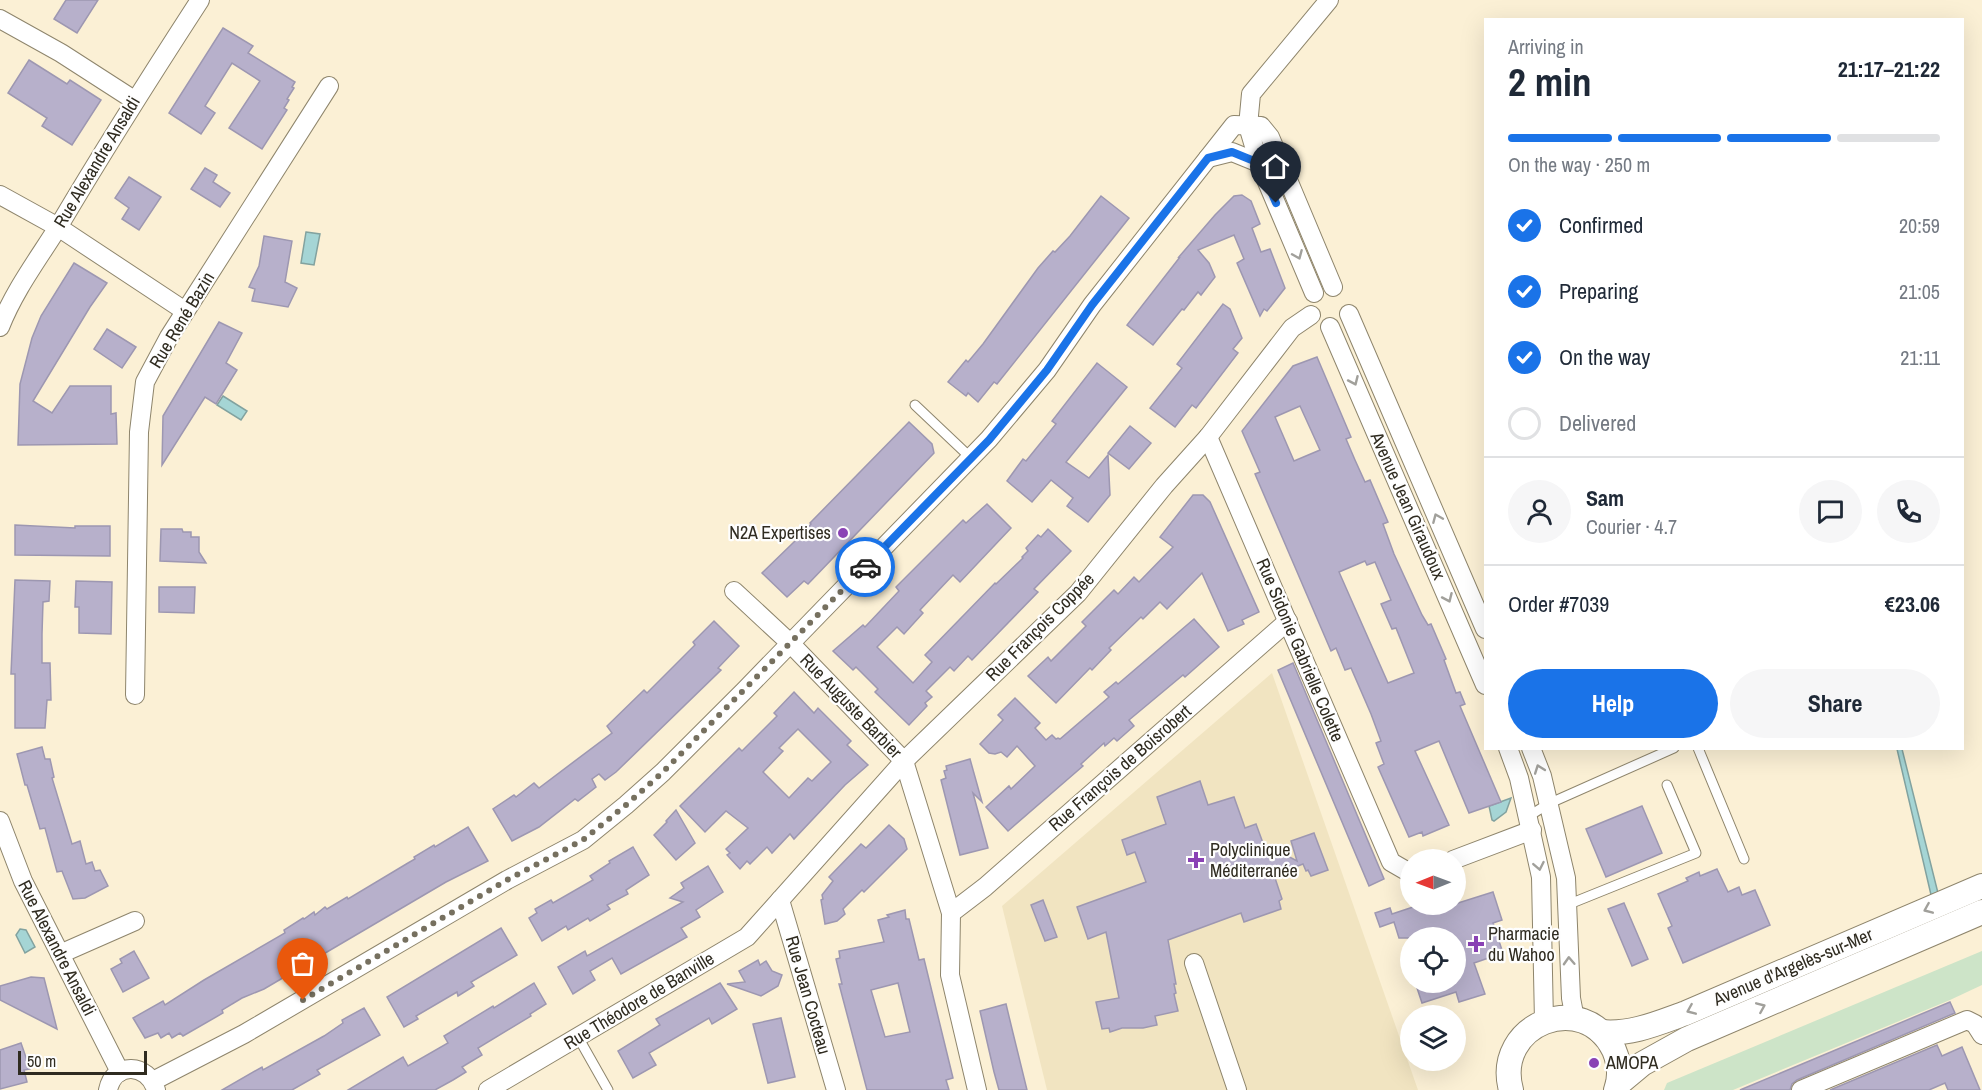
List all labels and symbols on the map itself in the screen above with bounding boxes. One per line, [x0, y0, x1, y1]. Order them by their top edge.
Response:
street label: Rue Alexandre Ansaldi [47, 91, 146, 232]
pin [1250, 141, 1301, 203]
one-way arrow [1291, 249, 1303, 260]
street label: Rue René Bazin [143, 267, 220, 373]
one-way arrow [1347, 375, 1359, 386]
street label: Avenue Jean Giraudoux [1364, 427, 1452, 584]
one-way arrow [1432, 513, 1444, 524]
place label: N2A Expertises [729, 520, 831, 545]
marker: N2A Expertises [836, 526, 850, 540]
courier [835, 537, 895, 597]
street label: Rue Sidonie Gabrielle Colette [1250, 554, 1350, 745]
street label: Rue François Coppée [980, 567, 1100, 687]
one-way arrow [1441, 592, 1453, 603]
street label: Rue Auguste Barbier [795, 648, 908, 764]
street label: Rue François de Boisrobert [1043, 699, 1196, 837]
one-way arrow [1533, 764, 1546, 775]
place label: Polyclinique Méditerranée [1210, 837, 1298, 883]
north arrow [1400, 849, 1466, 915]
marker: Polyclinique Méditerranée [1187, 851, 1205, 869]
one-way arrow [1532, 860, 1545, 870]
street label: Rue Alexandre Ansaldi [12, 876, 102, 1020]
one-way arrow [1924, 902, 1935, 914]
place label: Pharmacie du Wahoo [1488, 921, 1559, 967]
street label: Avenue d'Argelès-sur-Mer [1708, 922, 1876, 1012]
street label: Rue Jean Cocteau [780, 933, 837, 1057]
marker: Pharmacie du Wahoo [1469, 937, 1483, 951]
pin [277, 938, 328, 1000]
street label: Rue Théodore de Banville [559, 946, 719, 1055]
one-way arrow [1563, 956, 1576, 965]
one-way arrow [1755, 1002, 1766, 1014]
one-way arrow [1687, 1003, 1698, 1015]
scale bar [18, 1048, 147, 1076]
place label: AMOPA [1605, 1050, 1658, 1075]
marker: AMOPA [1587, 1056, 1601, 1070]

